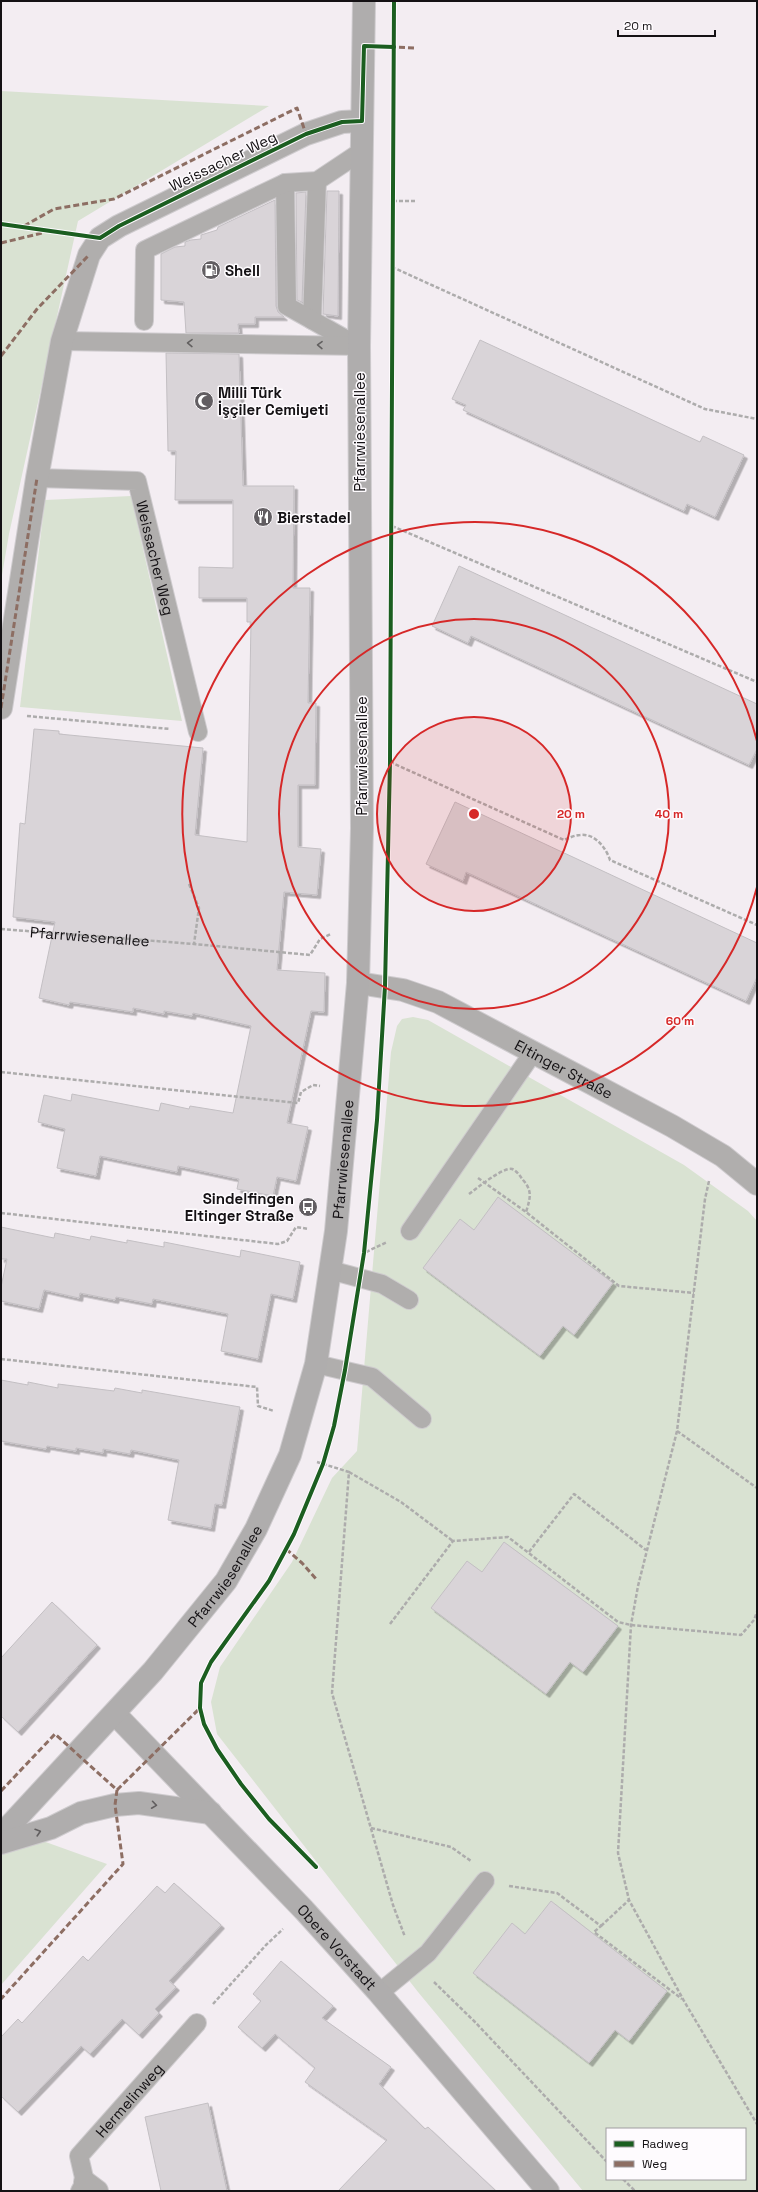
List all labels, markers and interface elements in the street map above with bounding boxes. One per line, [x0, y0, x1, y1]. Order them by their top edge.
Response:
scale bar [618, 12, 715, 38]
text: 20 m [624, 18, 652, 34]
street label: Weissacher Weg [166, 127, 280, 195]
fuel station icon: Shell [200, 259, 222, 281]
place label: Shell [225, 261, 260, 280]
one-way arrow [187, 339, 193, 347]
one-way arrow [317, 341, 323, 349]
street label: Pfarrwiesenallee [350, 372, 369, 492]
place label: Milli Türk İşçiler Cemiyeti [218, 383, 329, 419]
mosque icon: Milli Türk İşçiler Cemiyeti [193, 390, 215, 412]
street label: Weissacher Weg [133, 498, 179, 617]
restaurant icon: Bierstadel [252, 506, 274, 528]
place label: Bierstadel [277, 508, 351, 527]
street label: Pfarrwiesenallee [352, 696, 371, 816]
text: 20 m [557, 806, 585, 822]
text: 40 m [655, 806, 683, 822]
centre of rings [467, 807, 481, 821]
street label: Pfarrwiesenallee [29, 922, 150, 950]
text: 60 m [666, 1013, 694, 1029]
street label: Eltinger Straße [512, 1035, 616, 1103]
street label: Pfarrwiesenallee [328, 1099, 357, 1220]
place label: Sindelfingen Eltinger Straße [185, 1189, 294, 1225]
bus stop icon: Sindelfingen Eltinger Straße [297, 1196, 319, 1218]
street label: Pfarrwiesenallee [183, 1521, 266, 1631]
one-way arrow [151, 1800, 157, 1809]
one-way arrow [35, 1828, 42, 1837]
street label: Obere Vorstadt [294, 1900, 381, 1994]
street label: Hermelinweg [91, 2059, 167, 2141]
legend [606, 2128, 746, 2180]
text: Radweg [642, 2136, 688, 2152]
text: Weg [642, 2156, 667, 2172]

